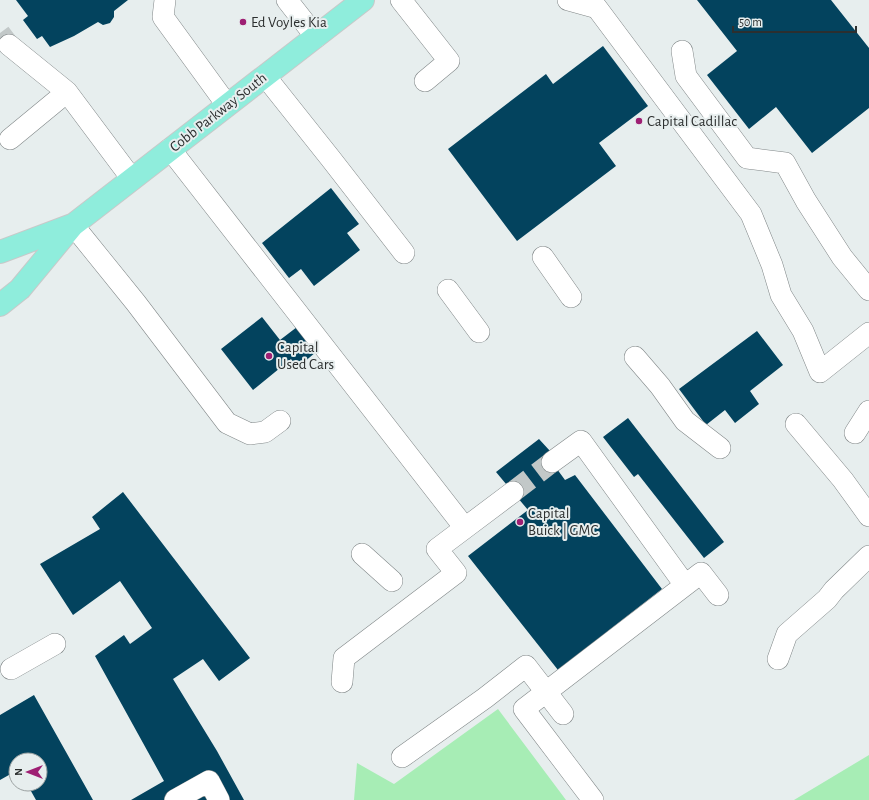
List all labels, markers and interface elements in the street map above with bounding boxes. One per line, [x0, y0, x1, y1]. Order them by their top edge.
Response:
scale bar [733, 8, 856, 34]
place label: Ed Voyles Kia [251, 15, 327, 30]
text: 50 m [739, 16, 762, 28]
marker: Ed Voyles Kia [238, 17, 248, 27]
street label: Cobb Parkway South [167, 70, 270, 155]
place label: Capital Cadillac [647, 114, 737, 129]
marker: Capital Cadillac [634, 116, 644, 126]
place label: Capital Used Cars [277, 340, 334, 372]
marker: Capital Used Cars [264, 351, 274, 361]
place label: Capital Buick | GMC [528, 506, 598, 539]
marker: Capital Buick | GMC [515, 517, 525, 527]
north arrow [8, 752, 48, 792]
text: N [13, 768, 24, 776]

